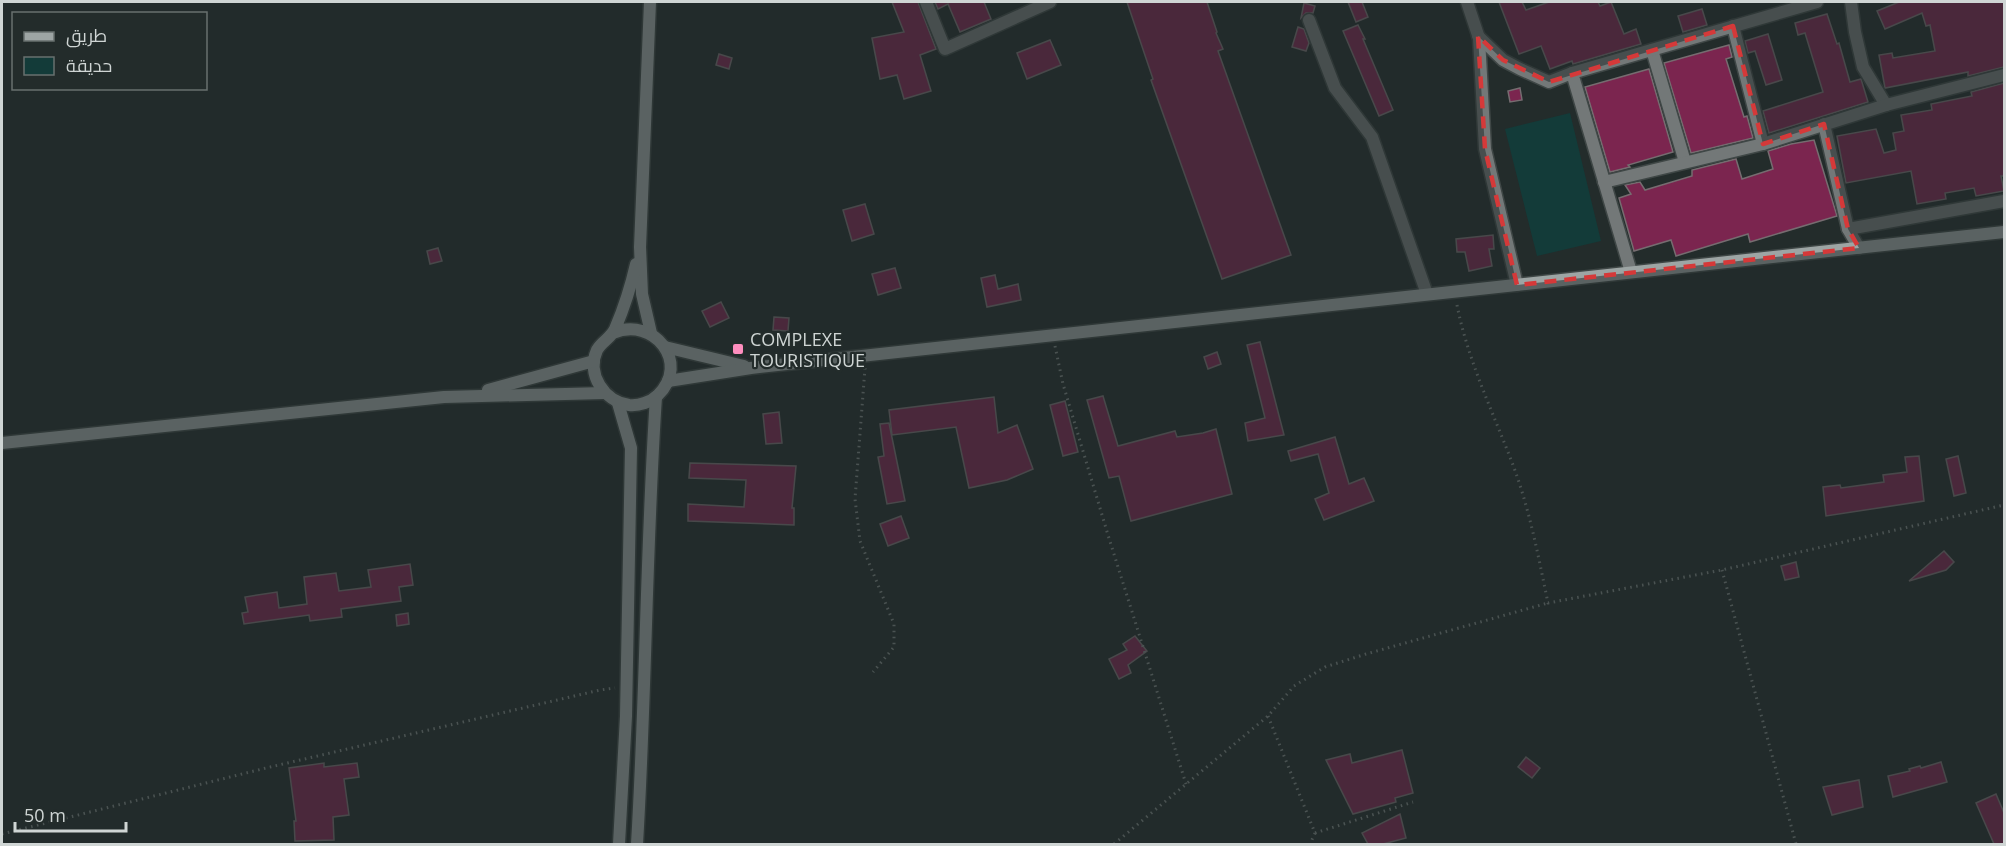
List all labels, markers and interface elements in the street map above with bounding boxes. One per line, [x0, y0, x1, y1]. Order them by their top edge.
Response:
legend [12, 12, 207, 90]
text: طريق [66, 23, 107, 48]
text: حديقة [66, 53, 112, 77]
place label: COMPLEXE TOURISTIQUE [750, 327, 865, 372]
marker: COMPLEXE TOURISTIQUE [731, 342, 745, 356]
scale bar [15, 795, 126, 833]
text: 50 m [24, 803, 66, 827]

